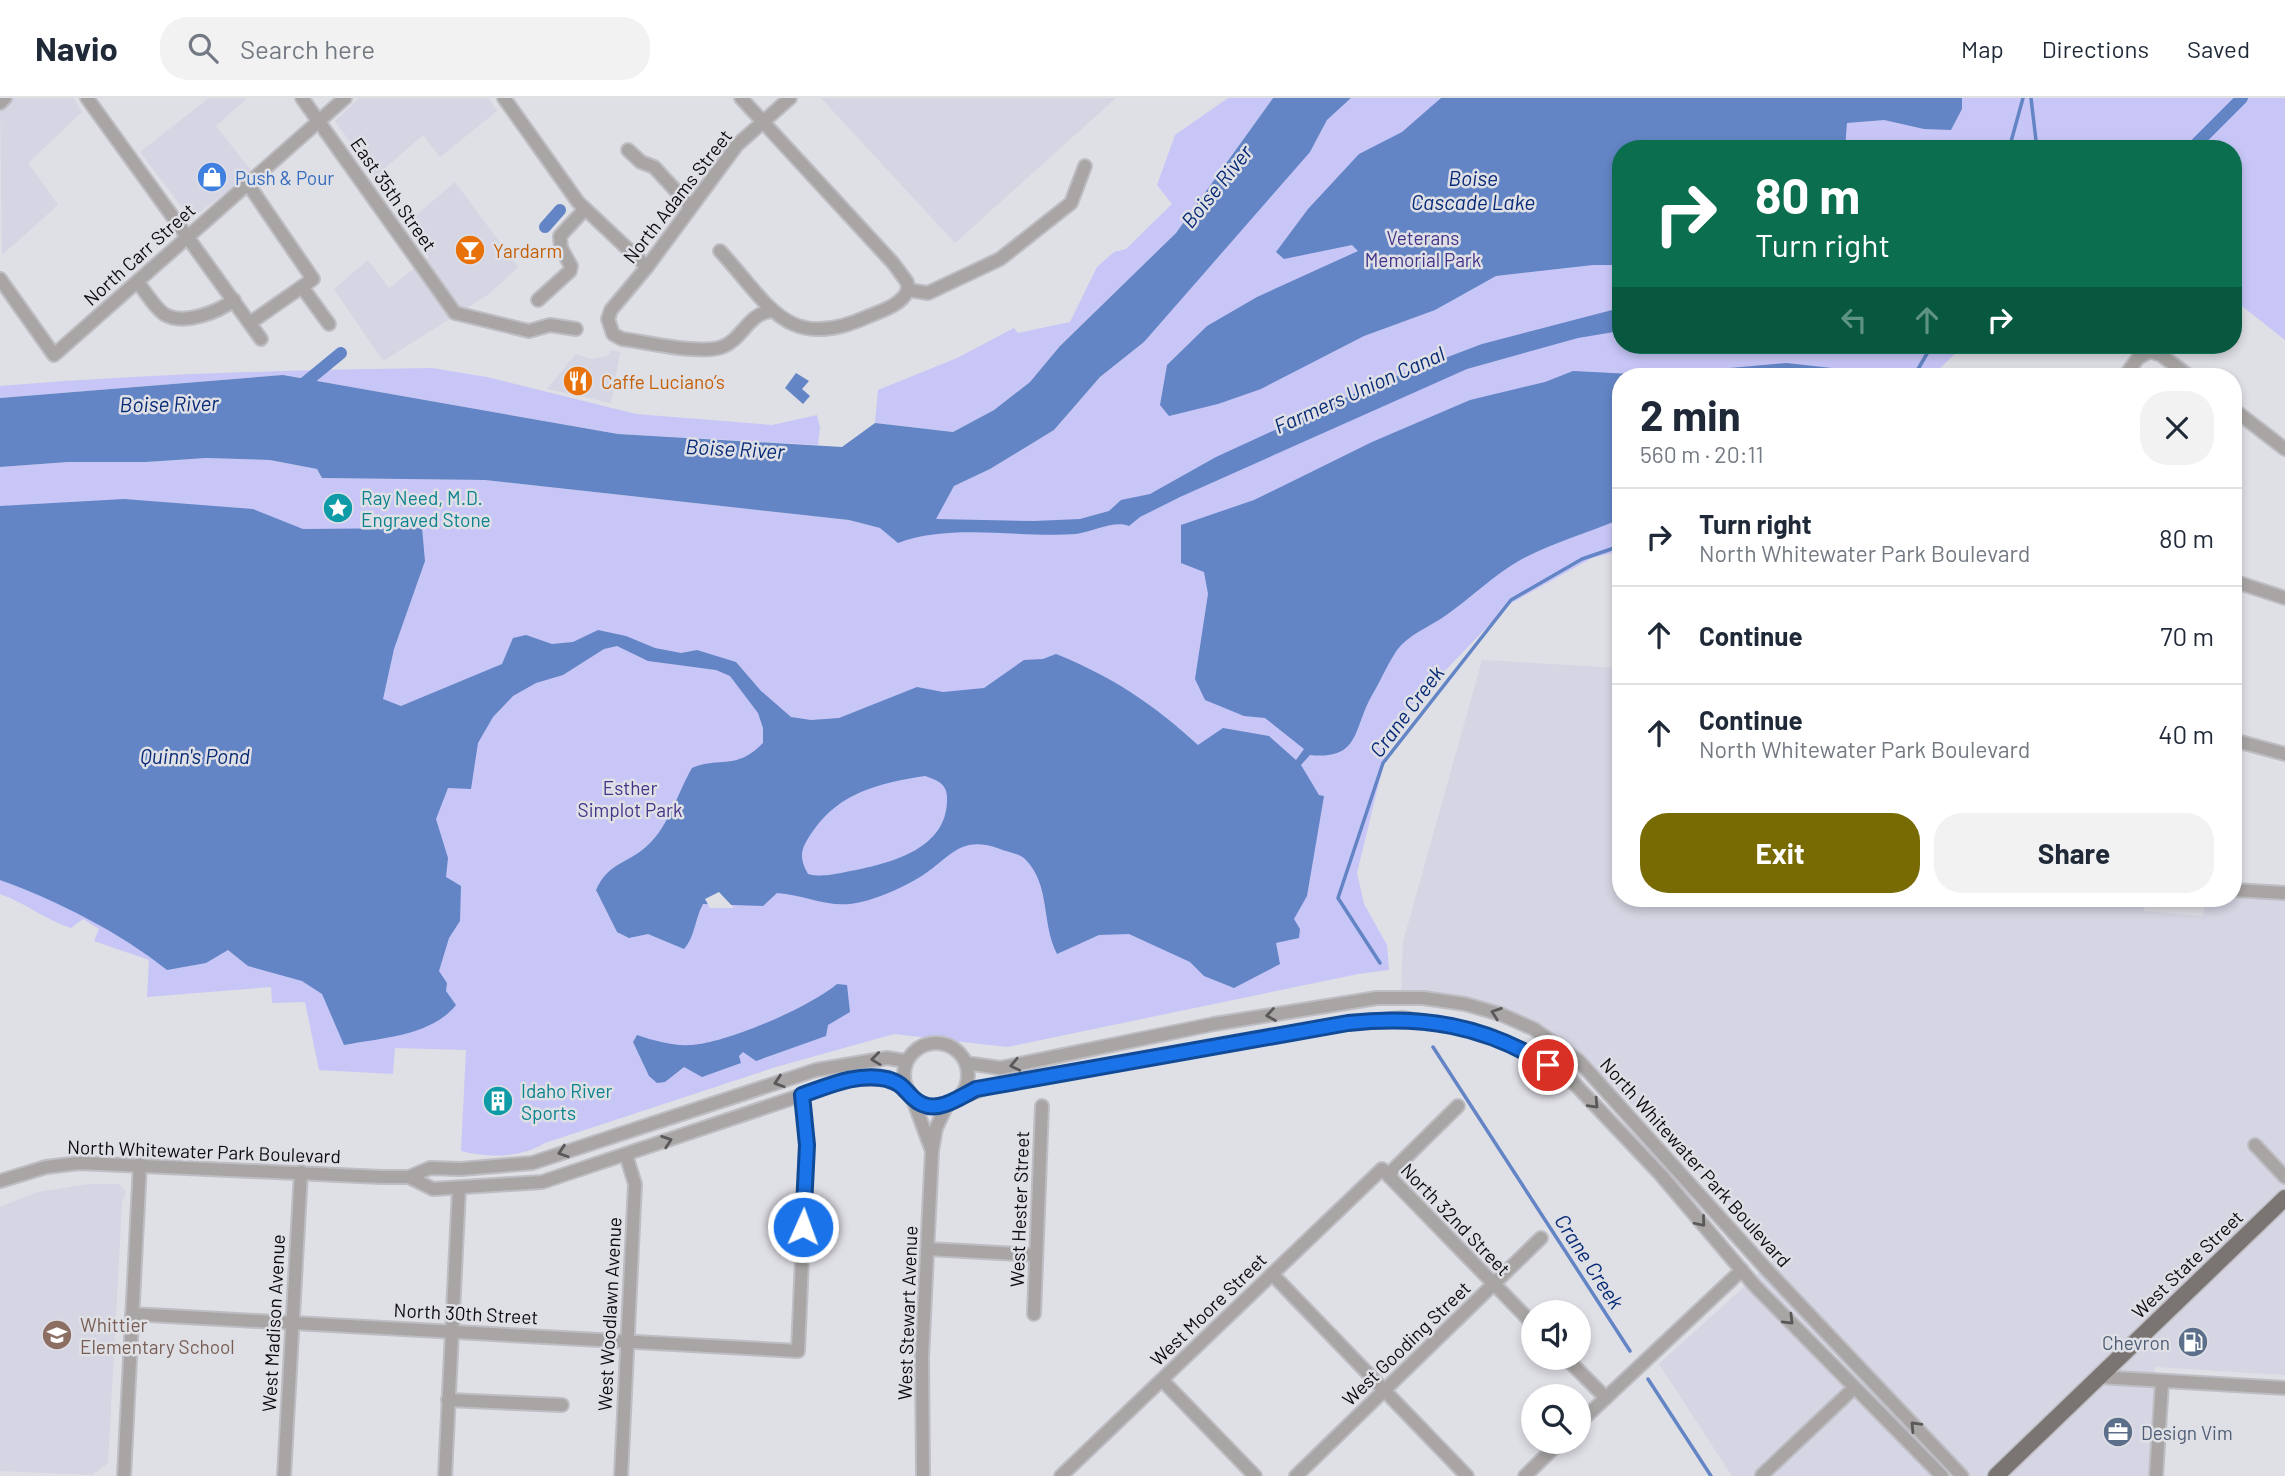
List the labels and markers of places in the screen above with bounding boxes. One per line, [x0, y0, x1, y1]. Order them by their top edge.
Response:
shop icon: Push & Pour [195, 160, 229, 194]
place label: Push & Pour [235, 166, 334, 189]
bar icon: Yardarm [453, 233, 487, 267]
place label: Yardarm [493, 239, 562, 262]
restaurant icon: Caffe Luciano’s [561, 364, 595, 398]
place label: Caffe Luciano’s [601, 370, 725, 393]
place label: Ray Need, M.D. Engraved Stone [361, 486, 491, 531]
place icon: Ray Need, M.D. Engraved Stone [321, 491, 355, 525]
pin [1518, 1035, 1578, 1095]
place label: Idaho River Sports [521, 1079, 613, 1124]
building icon: Idaho River Sports [481, 1084, 515, 1118]
place label: Whittier Elementary School [80, 1313, 235, 1358]
school or university icon: Whittier Elementary School [40, 1318, 74, 1352]
fuel station icon: Chevron [2176, 1325, 2210, 1359]
place label: Chevron [2102, 1331, 2170, 1354]
office icon: Design Vim [2101, 1415, 2135, 1449]
place label: Design Vim [2141, 1421, 2233, 1444]

